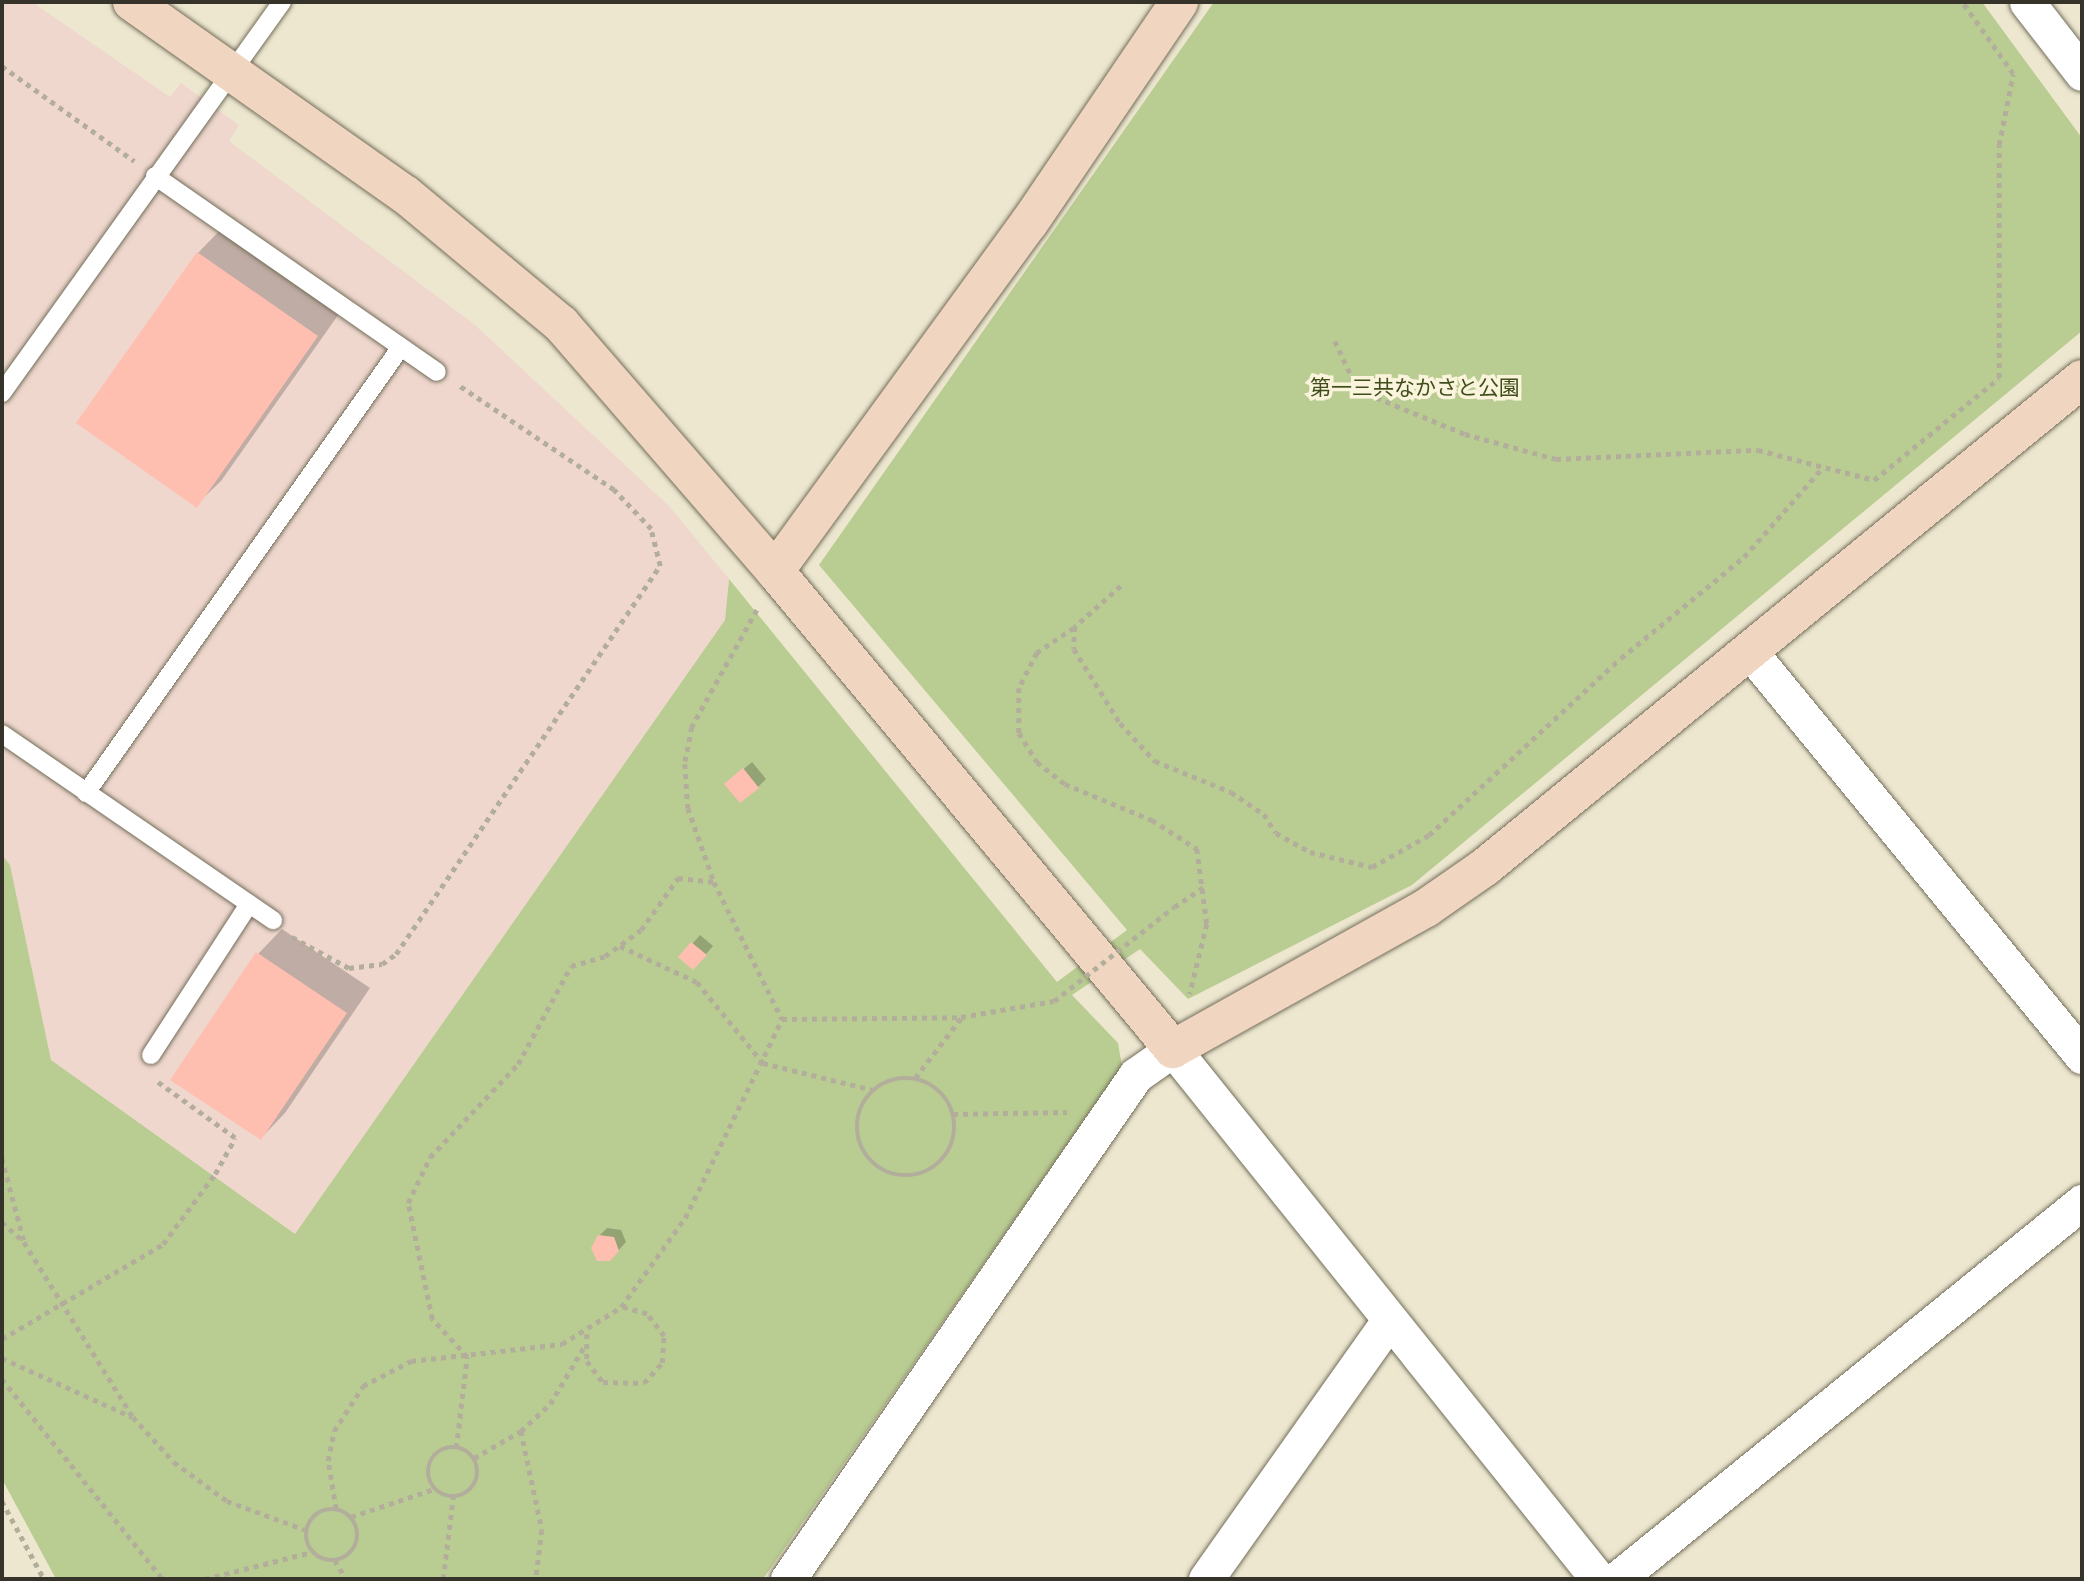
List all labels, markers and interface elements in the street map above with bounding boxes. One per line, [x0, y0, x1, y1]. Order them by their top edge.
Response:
park label: 第一三共なかさと公園 [1310, 374, 1520, 400]

